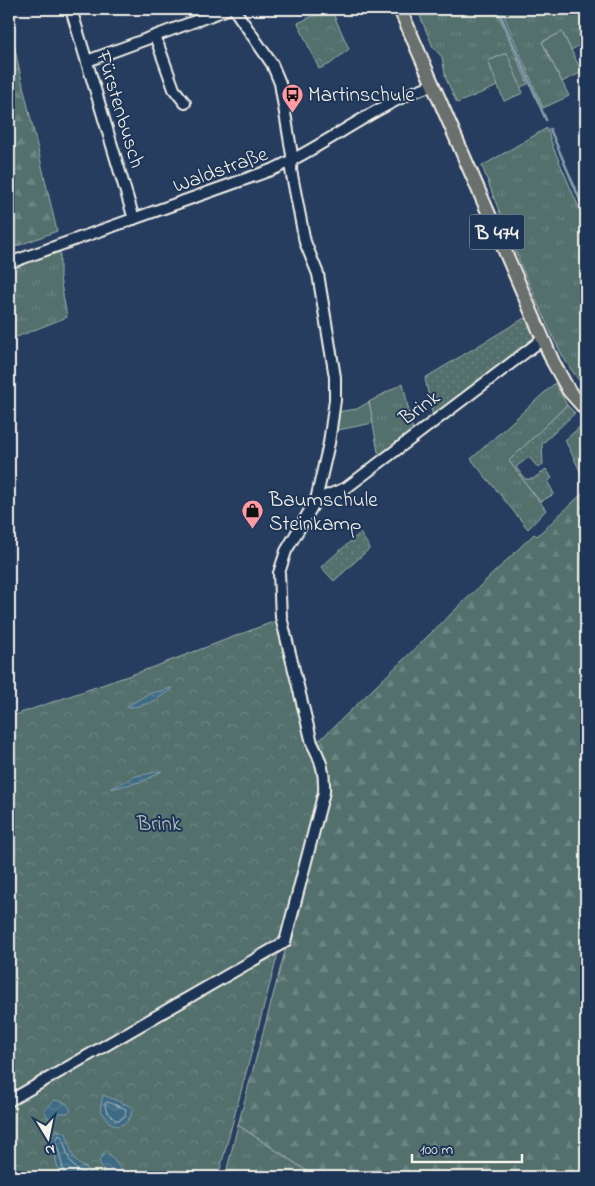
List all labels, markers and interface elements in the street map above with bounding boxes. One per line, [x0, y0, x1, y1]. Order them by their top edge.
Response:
street label: Fürstenbusch [87, 46, 151, 172]
place label: Martinschule [308, 81, 415, 111]
bus stop icon: Martinschule [280, 82, 304, 113]
street label: Waldstraße [169, 140, 273, 202]
road number: B 474 [470, 214, 524, 250]
street label: Brink [393, 383, 447, 434]
place label: Baumschule Steinkamp [268, 486, 378, 540]
shop icon: Baumschule Steinkamp [241, 499, 265, 530]
park label: Brink [136, 810, 182, 840]
north arrow [22, 1114, 72, 1164]
scale bar [412, 1131, 522, 1163]
text: N [44, 1138, 56, 1160]
text: 100 m [420, 1139, 453, 1161]

